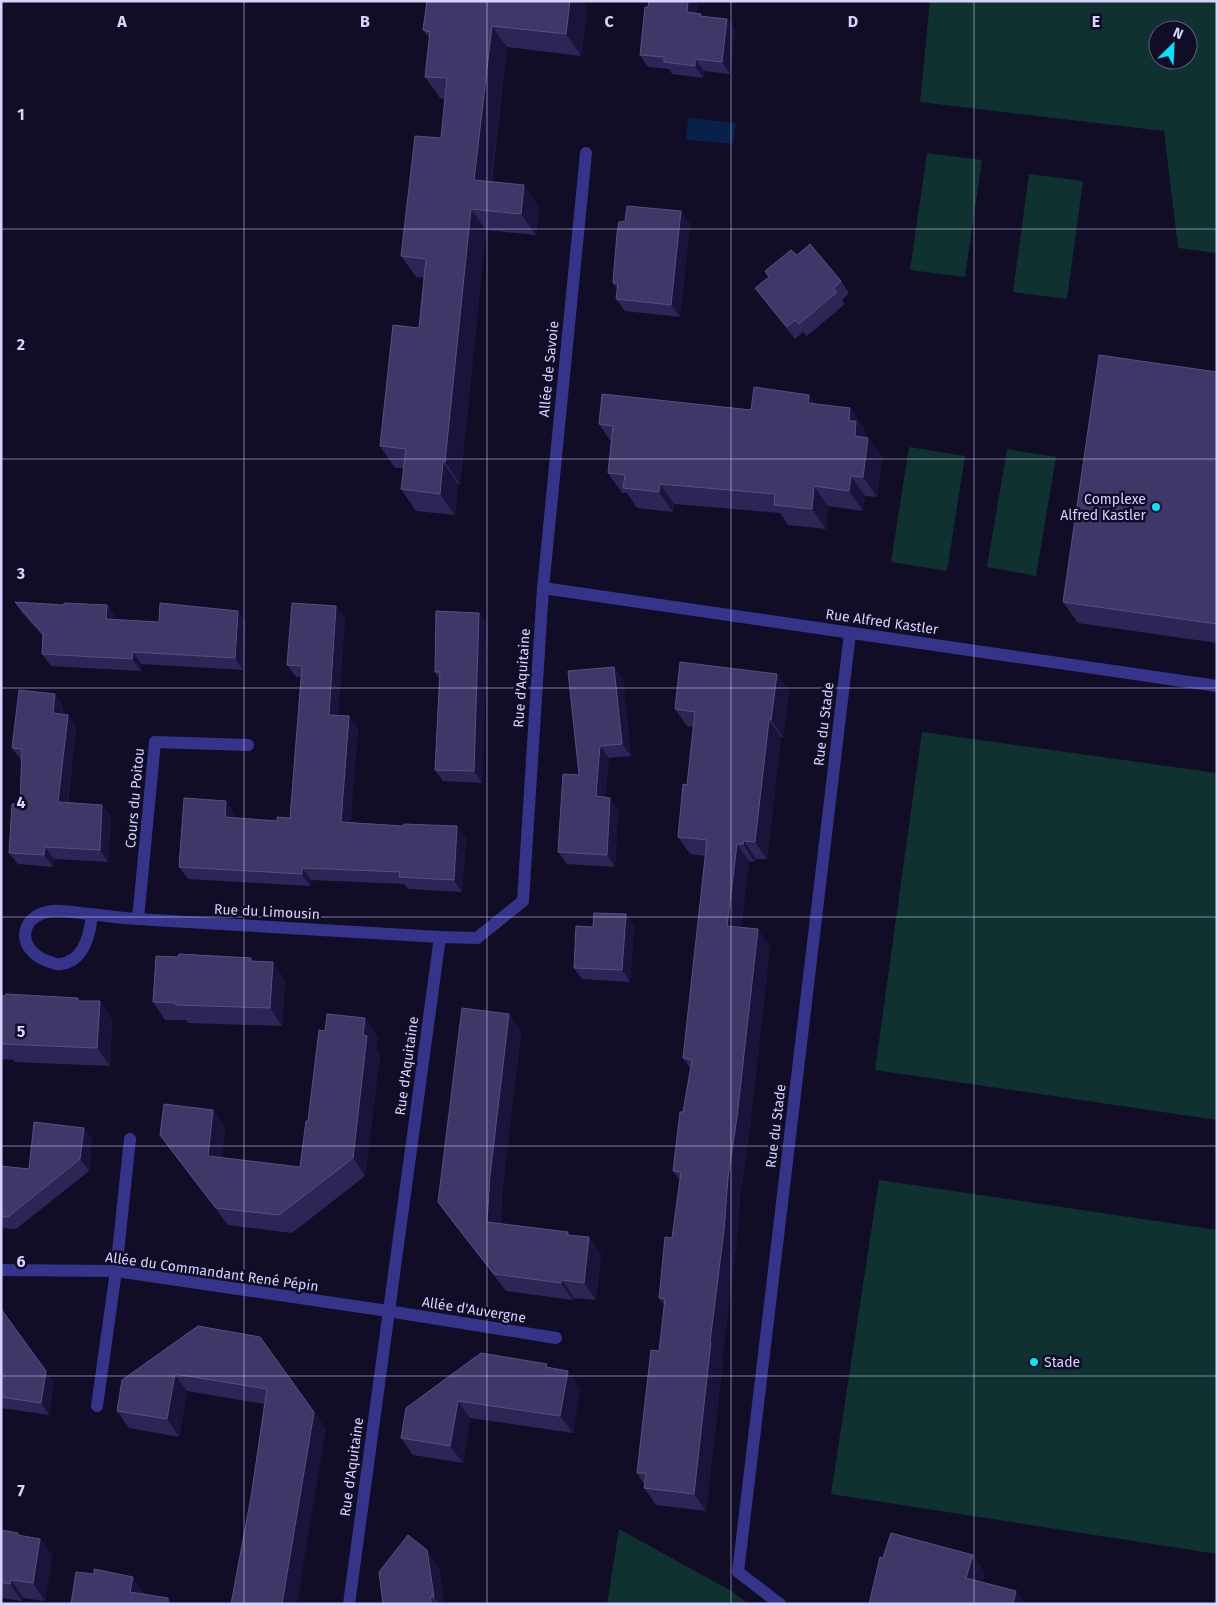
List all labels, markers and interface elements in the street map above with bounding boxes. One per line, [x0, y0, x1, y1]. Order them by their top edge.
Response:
text: A [116, 12, 127, 31]
text: B [360, 12, 370, 31]
text: C [604, 12, 614, 31]
text: D [848, 12, 858, 31]
text: E [1092, 12, 1100, 31]
north arrow [1148, 20, 1198, 70]
text: N [1170, 24, 1186, 43]
text: 1 [17, 105, 25, 124]
street label: Allée de Savoie [536, 320, 562, 418]
text: 2 [17, 335, 25, 354]
place label: Complexe Alfred Kastler [1060, 491, 1147, 524]
marker: Complexe Alfred Kastler [1150, 501, 1162, 513]
text: 3 [16, 564, 25, 583]
street label: Rue Alfred Kastler [825, 606, 940, 638]
street label: Rue d'Aquitaine [510, 628, 534, 728]
street label: Rue du Stade [810, 681, 838, 767]
street label: Cours du Poitou [122, 747, 148, 849]
text: 4 [16, 793, 26, 812]
street label: Rue du Limousin [214, 901, 320, 923]
street label: Rue d'Aquitaine [392, 1015, 422, 1117]
text: 5 [17, 1022, 26, 1041]
street label: Rue du Stade [762, 1083, 790, 1169]
street label: Allée du Commandant René Pépin [104, 1249, 320, 1295]
text: 6 [16, 1252, 26, 1271]
street label: Allée d'Auvergne [421, 1293, 527, 1327]
place label: Stade [1044, 1354, 1080, 1371]
marker: Stade [1028, 1356, 1040, 1368]
street label: Rue d'Aquitaine [337, 1416, 367, 1518]
text: 7 [17, 1481, 25, 1500]

